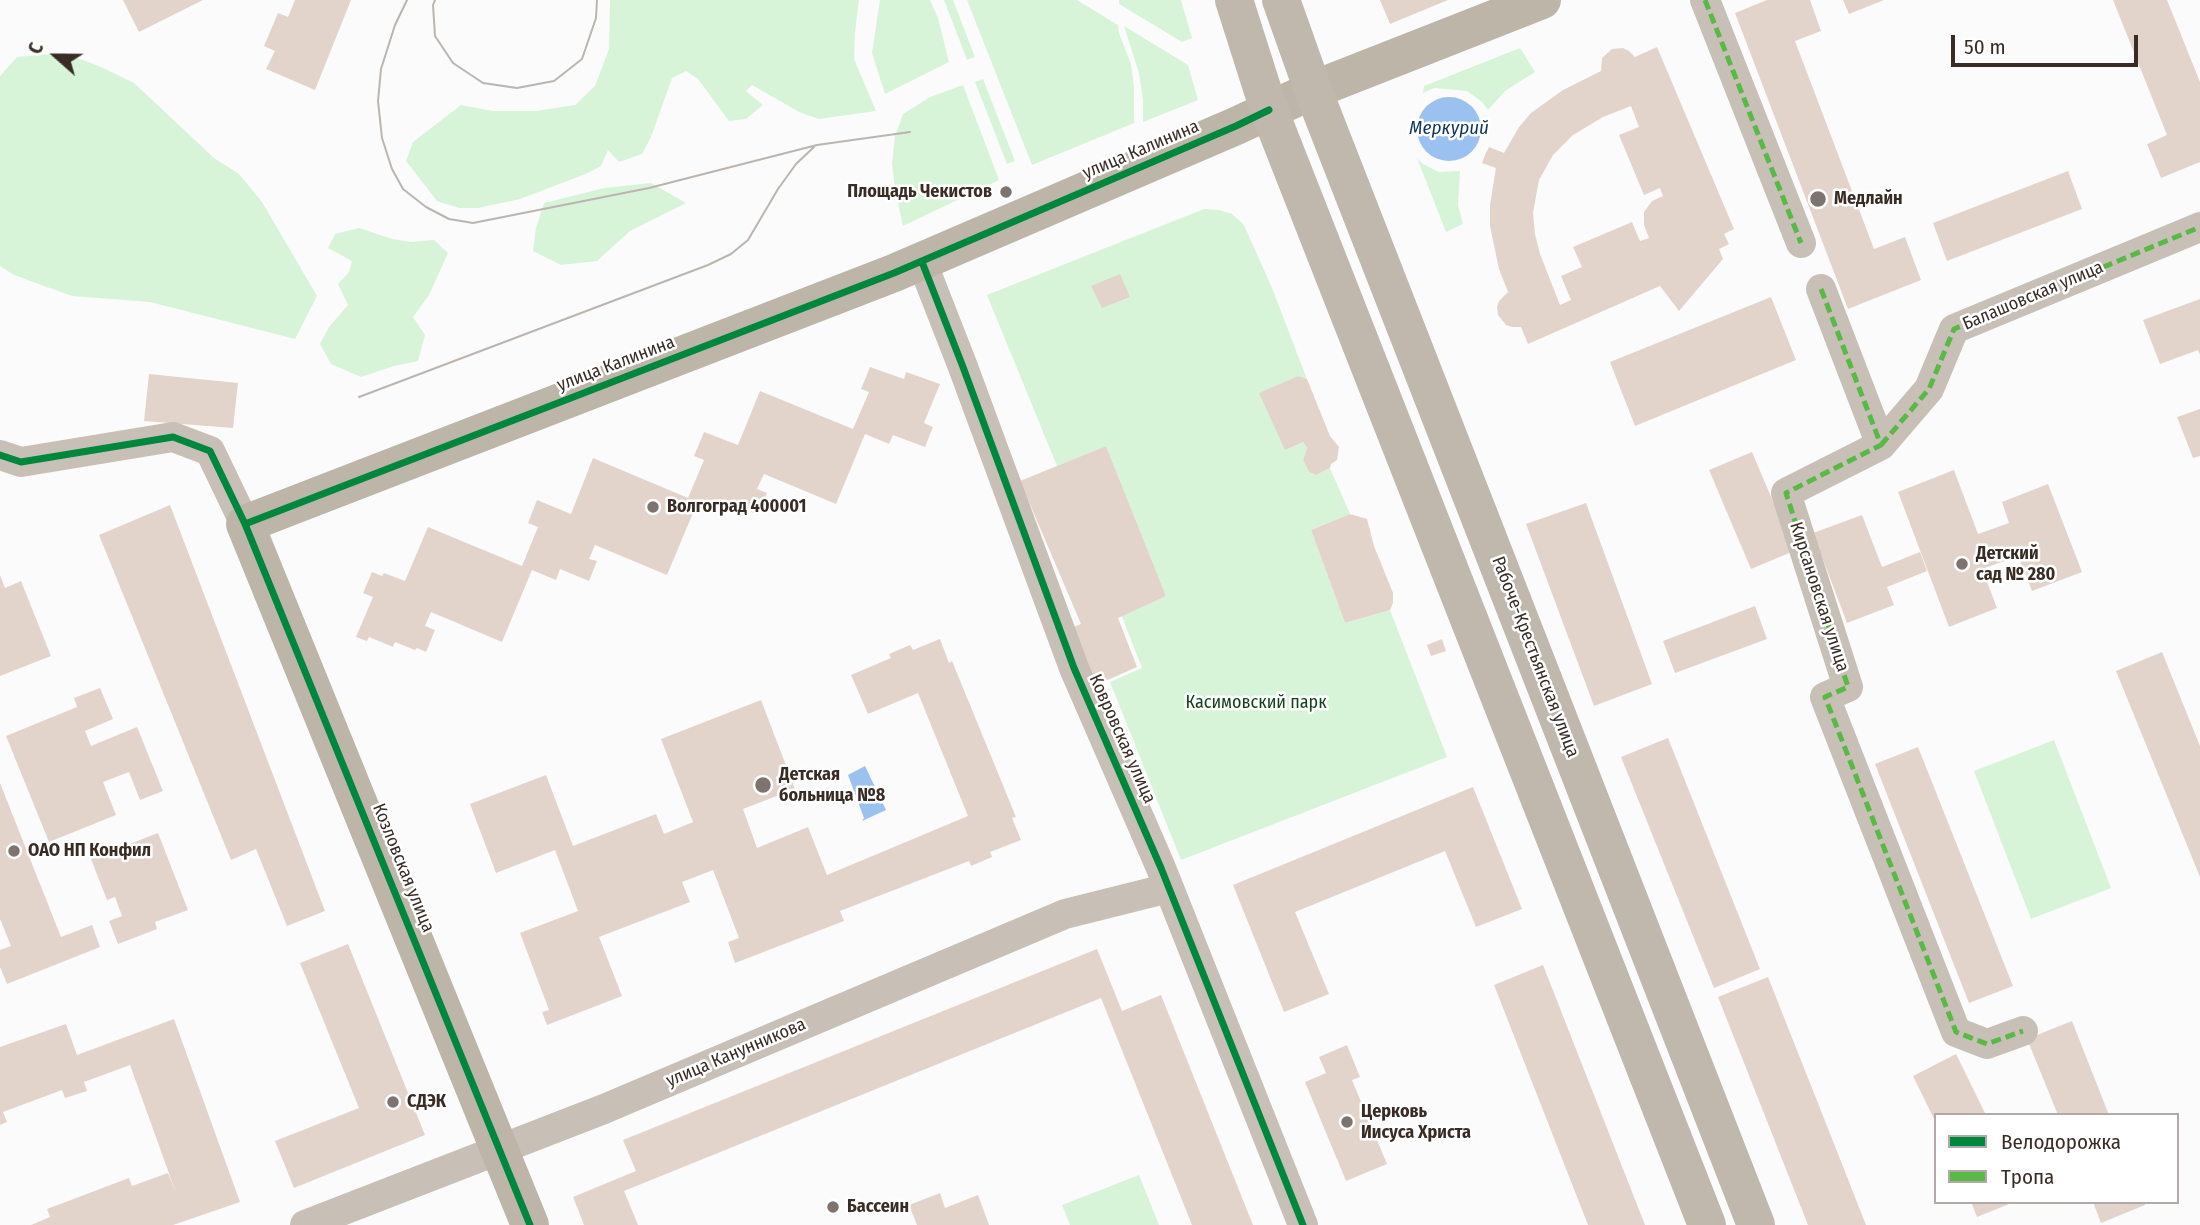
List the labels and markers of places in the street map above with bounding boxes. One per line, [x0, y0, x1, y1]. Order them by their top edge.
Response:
place label: Площадь Чекистов [847, 181, 992, 203]
marker: Площадь Чекистов [998, 184, 1014, 200]
place label: Медлайн [1834, 188, 1903, 210]
marker: Медлайн [1808, 189, 1828, 209]
place label: Волгоград 400001 [667, 496, 806, 518]
marker: Волгоград 400001 [645, 499, 661, 515]
place label: Детский сад № 280 [1976, 543, 2055, 586]
marker: Детский сад № 280 [1954, 556, 1970, 572]
place label: Детская больница №8 [779, 764, 885, 806]
marker: Детская больница №8 [753, 775, 773, 795]
place label: ОАО НП Конфил [28, 840, 151, 862]
marker: ОАО НП Конфил [6, 843, 22, 859]
place label: СДЭК [407, 1091, 446, 1113]
marker: СДЭК [385, 1094, 401, 1110]
place label: Церковь Иисуса Христа [1361, 1101, 1471, 1144]
marker: Церковь Иисуса Христа [1339, 1114, 1355, 1130]
place label: Бассеин [847, 1196, 909, 1218]
marker: Бассеин [825, 1199, 841, 1215]

